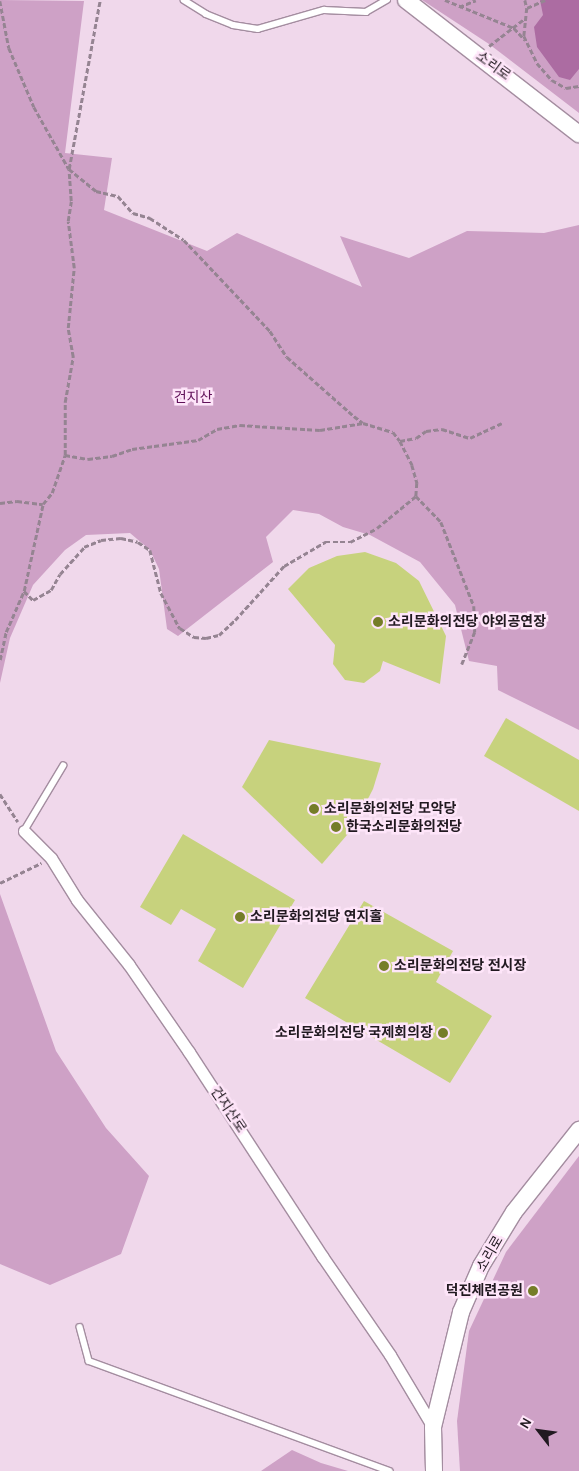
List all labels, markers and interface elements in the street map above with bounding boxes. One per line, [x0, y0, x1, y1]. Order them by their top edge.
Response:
street label: 소리로 [472, 48, 514, 84]
park label: 건지산 [174, 390, 212, 406]
place label: 소리문화의전당 야외공연장 [388, 614, 546, 630]
marker: 소리문화의전당 야외공연장 [372, 616, 384, 628]
place label: 소리문화의전당 모악당 [324, 801, 456, 817]
marker: 소리문화의전당 모악당 [308, 803, 320, 815]
place label: 한국소리문화의전당 [346, 819, 462, 835]
marker: 한국소리문화의전당 [330, 821, 342, 833]
place label: 소리문화의전당 연지홀 [250, 909, 382, 925]
marker: 소리문화의전당 연지홀 [234, 911, 246, 923]
place label: 소리문화의전당 전시장 [394, 958, 526, 974]
marker: 소리문화의전당 전시장 [378, 960, 390, 972]
place label: 소리문화의전당 국제회의장 [275, 1025, 433, 1041]
marker: 소리문화의전당 국제회의장 [437, 1027, 449, 1039]
street label: 건지산로 [207, 1084, 249, 1136]
street label: 소리로 [473, 1233, 507, 1275]
place label: 덕진체련공원 [446, 1283, 523, 1299]
marker: 덕진체련공원 [527, 1285, 539, 1297]
north arrow [514, 1406, 564, 1456]
text: N [516, 1415, 535, 1432]

